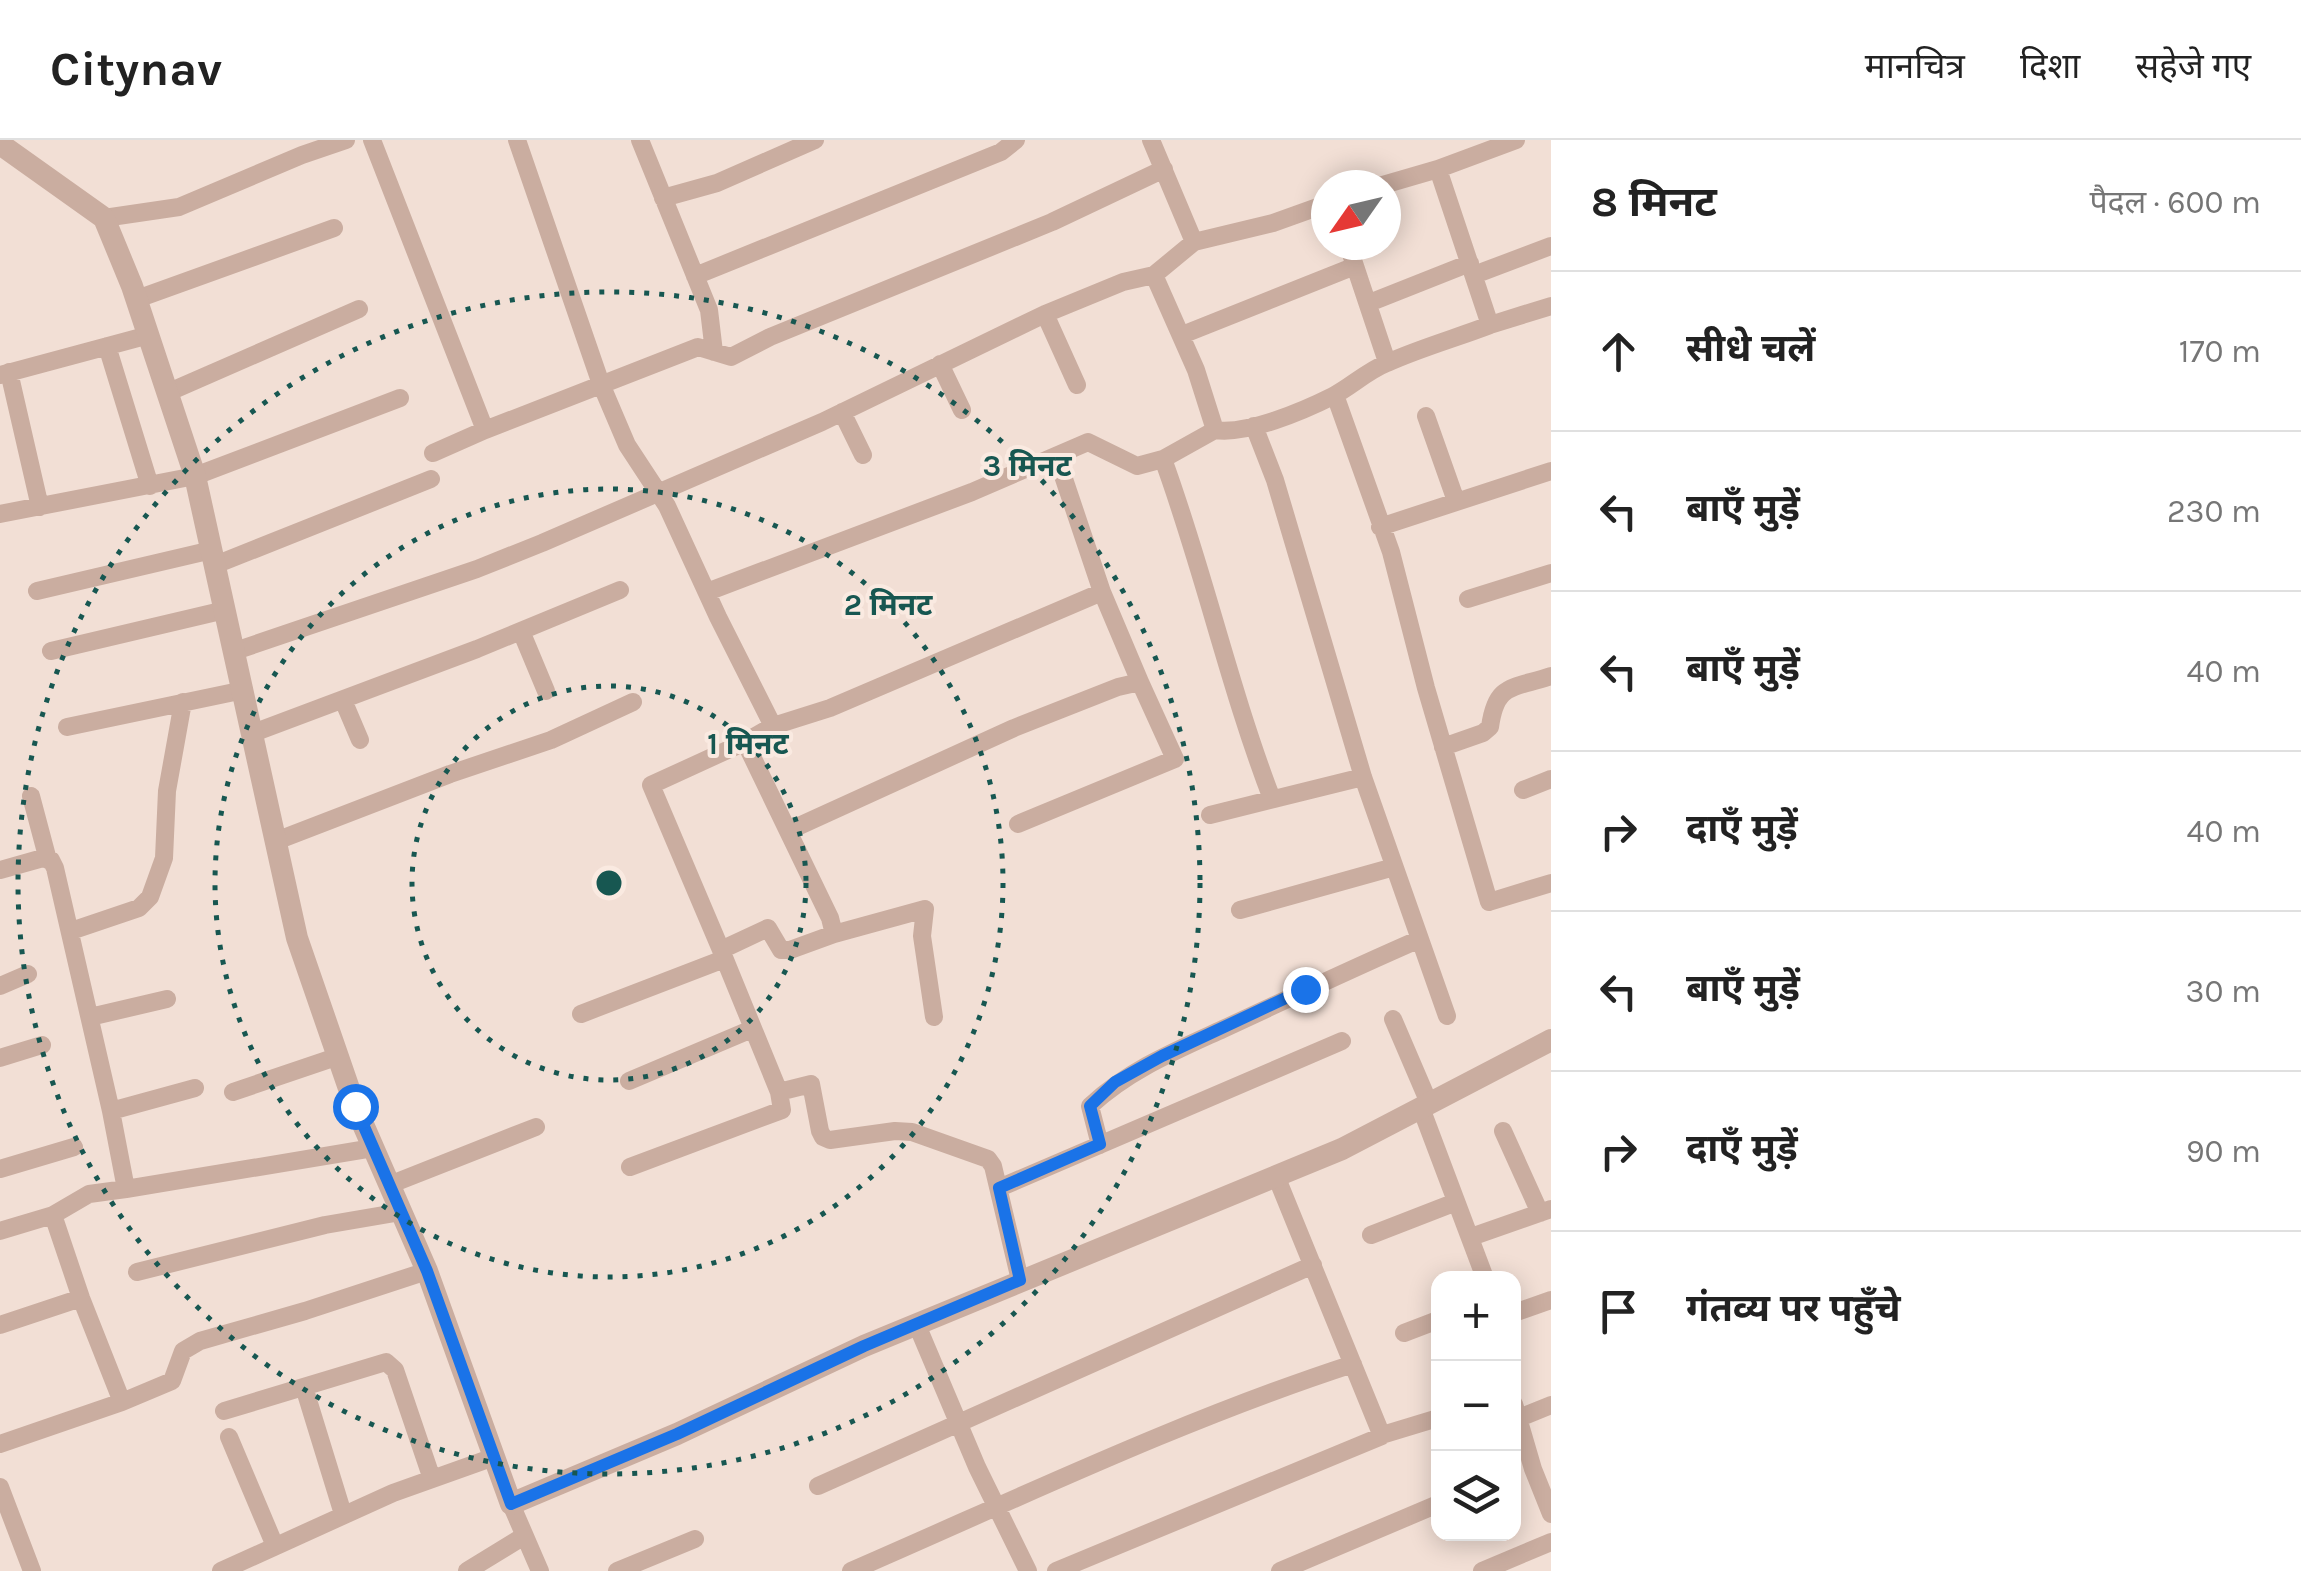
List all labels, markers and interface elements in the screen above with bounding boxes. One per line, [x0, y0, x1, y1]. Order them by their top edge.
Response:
text: Citynav [50, 41, 222, 97]
text: मानचित्र [1865, 46, 1965, 87]
text: दिशा [2020, 46, 2080, 87]
text: सहेजे गए [2135, 46, 2251, 87]
north arrow [1311, 170, 1401, 260]
text: 8 मिनट [1591, 177, 1717, 227]
text: पैदल · 600 m [2089, 184, 2261, 221]
icon: ahead [1591, 324, 1646, 379]
text: सीधे चलें [1686, 326, 1815, 371]
text: 170 m [2179, 333, 2261, 370]
text: 3 मिनट [982, 448, 1072, 484]
icon: left [1591, 484, 1646, 539]
text: बाएँ मुड़ें [1686, 486, 1800, 531]
text: 230 m [2167, 493, 2261, 530]
text: 2 मिनट [844, 587, 933, 623]
icon: left [1591, 644, 1646, 699]
text: बाएँ मुड़ें [1686, 646, 1800, 691]
text: 40 m [2187, 653, 2261, 690]
text: 1 मिनट [707, 726, 789, 762]
icon: right [1591, 804, 1646, 859]
text: दाएँ मुड़ें [1686, 806, 1798, 851]
text: 40 m [2187, 813, 2261, 850]
centre of rings [591, 865, 627, 901]
icon: left [1591, 964, 1646, 1019]
text: बाएँ मुड़ें [1686, 966, 1800, 1011]
route end [1283, 967, 1329, 1013]
text: 30 m [2186, 973, 2261, 1010]
route start [333, 1084, 379, 1130]
icon: right [1591, 1124, 1646, 1179]
text: दाएँ मुड़ें [1686, 1126, 1798, 1171]
text: 90 m [2186, 1133, 2261, 1170]
map controls [1431, 1271, 1521, 1541]
button: + [1431, 1271, 1521, 1361]
icon: arrive [1591, 1284, 1646, 1339]
text: गंतव्य पर पहुँचे [1686, 1286, 1901, 1331]
button: − [1431, 1361, 1521, 1451]
button: layers [1431, 1451, 1521, 1541]

